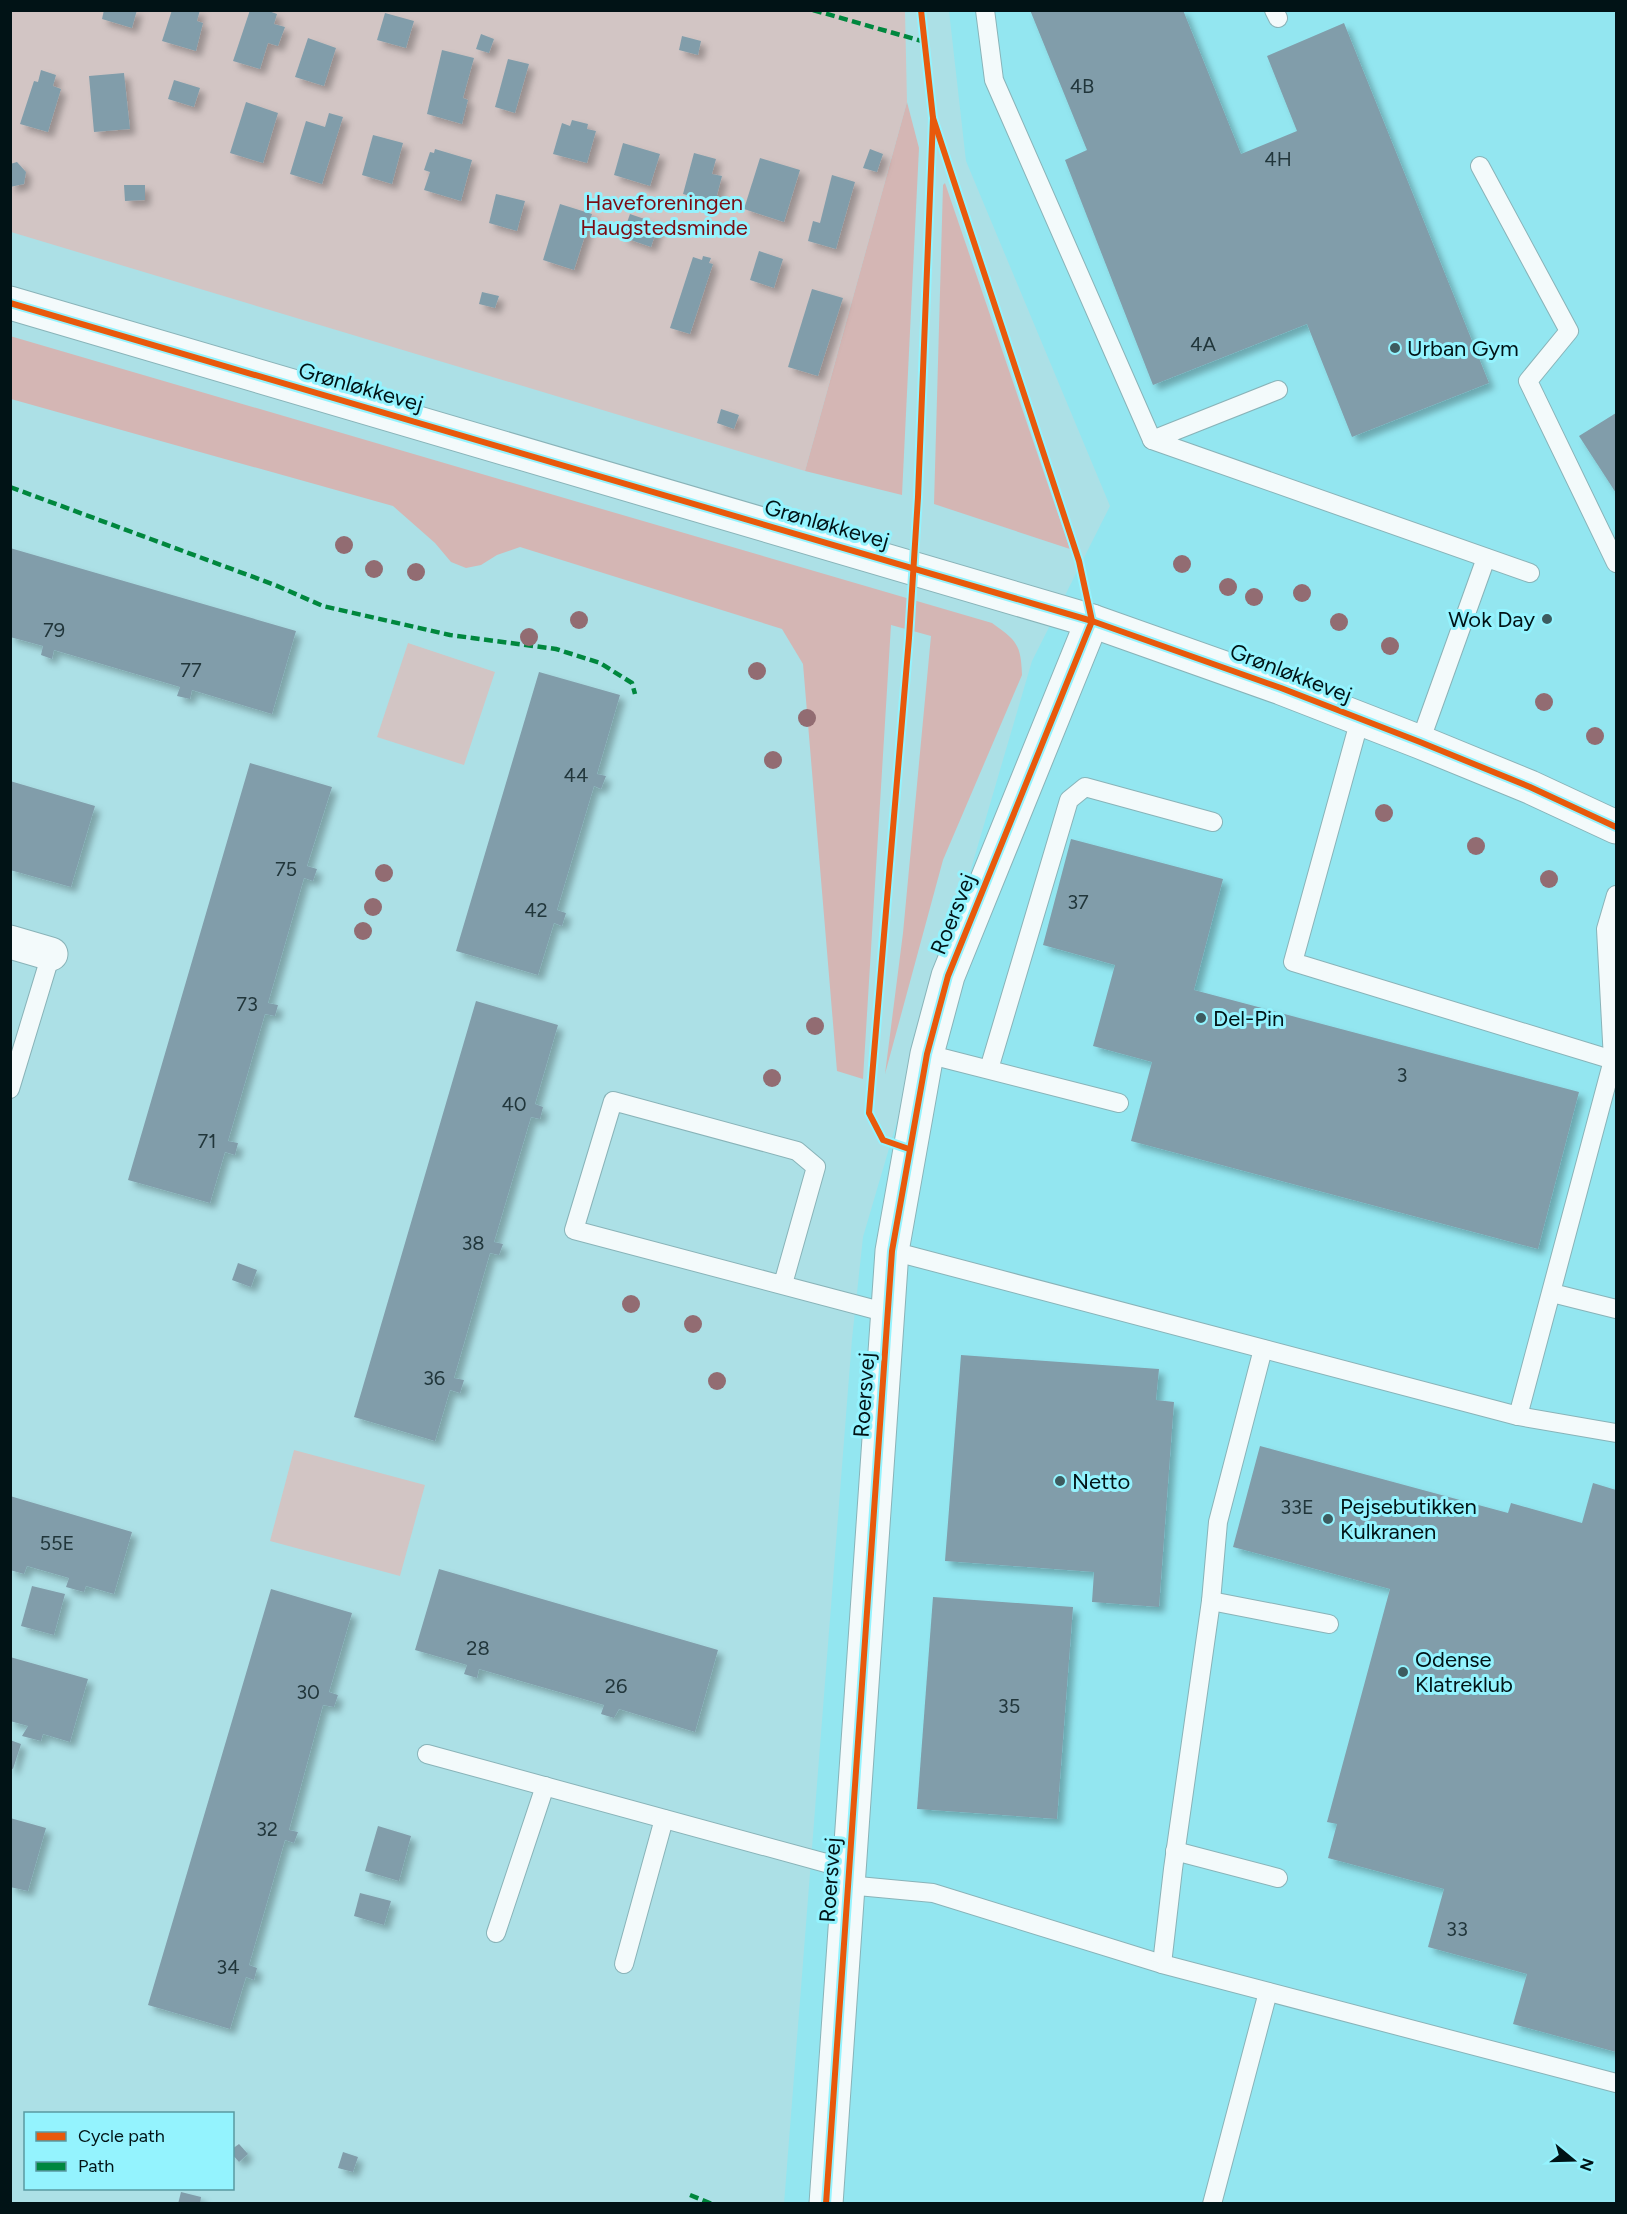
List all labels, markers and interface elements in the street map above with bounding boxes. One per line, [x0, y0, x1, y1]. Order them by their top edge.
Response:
house number: 4B [1070, 74, 1094, 98]
house number: 4H [1264, 147, 1292, 171]
park label: Haveforeningen Haugstedsminde [580, 189, 748, 241]
house number: 4A [1190, 332, 1216, 356]
place label: Urban Gym [1407, 335, 1519, 362]
marker: Urban Gym [1388, 341, 1402, 355]
street label: Grønløkkevej [295, 356, 427, 418]
street label: Grønløkkevej [761, 493, 893, 555]
place label: Wok Day [1448, 606, 1535, 633]
marker: Wok Day [1540, 612, 1554, 626]
house number: 79 [43, 618, 65, 642]
street label: Grønløkkevej [1226, 637, 1356, 709]
house number: 77 [180, 658, 202, 682]
house number: 44 [564, 763, 588, 787]
house number: 75 [275, 857, 297, 881]
street label: Roersvej [924, 869, 982, 959]
house number: 37 [1067, 890, 1089, 914]
house number: 42 [524, 898, 548, 922]
house number: 73 [236, 992, 258, 1016]
place label: Del-Pin [1213, 1005, 1284, 1032]
marker: Del-Pin [1194, 1011, 1208, 1025]
house number: 3 [1397, 1063, 1407, 1087]
house number: 40 [501, 1092, 527, 1116]
house number: 71 [198, 1129, 217, 1153]
house number: 38 [461, 1231, 485, 1255]
street label: Roersvej [848, 1351, 880, 1439]
house number: 36 [423, 1366, 445, 1390]
place label: Netto [1072, 1468, 1130, 1495]
marker: Netto [1053, 1474, 1067, 1488]
place label: Pejsebutikken Kulkranen [1340, 1493, 1477, 1545]
house number: 33E [1280, 1495, 1314, 1519]
marker: Pejsebutikken Kulkranen [1321, 1512, 1335, 1526]
house number: 55E [40, 1531, 74, 1555]
house number: 28 [466, 1636, 490, 1660]
place label: Odense Klatreklub [1415, 1646, 1513, 1698]
marker: Odense Klatreklub [1396, 1665, 1410, 1679]
house number: 26 [605, 1674, 627, 1698]
house number: 30 [296, 1680, 320, 1704]
house number: 35 [998, 1694, 1020, 1718]
house number: 32 [256, 1817, 278, 1841]
street label: Roersvej [814, 1836, 846, 1924]
house number: 33 [1446, 1917, 1468, 1941]
house number: 34 [216, 1955, 240, 1979]
legend [24, 2112, 234, 2190]
text: Cycle path [78, 2125, 165, 2147]
north arrow [1543, 2130, 1603, 2190]
text: Path [78, 2155, 114, 2177]
text: N [1576, 2156, 1598, 2174]

